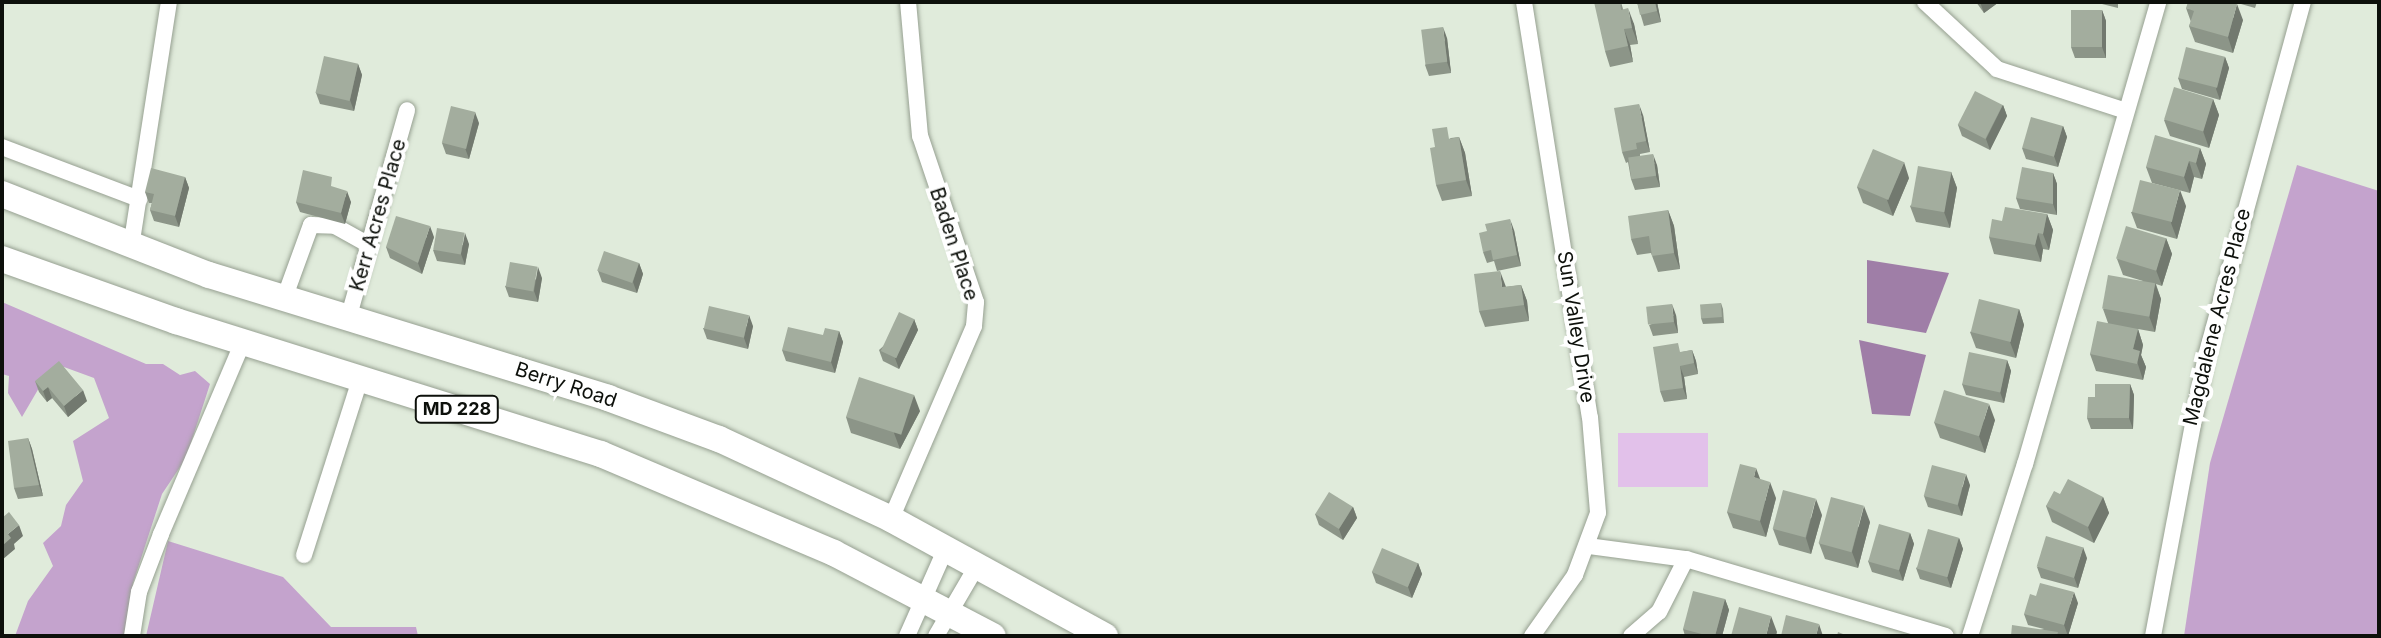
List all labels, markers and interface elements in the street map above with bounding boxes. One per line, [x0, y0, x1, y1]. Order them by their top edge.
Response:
street label: Kerr Acres Place [345, 136, 411, 294]
street label: Baden Place [924, 184, 984, 304]
street label: Magdalene Acres Place [2178, 206, 2256, 428]
street label: Sun Valley Drive [1552, 249, 1600, 405]
street label: Berry Road [512, 357, 620, 413]
road number: MD 228 [413, 395, 501, 423]

